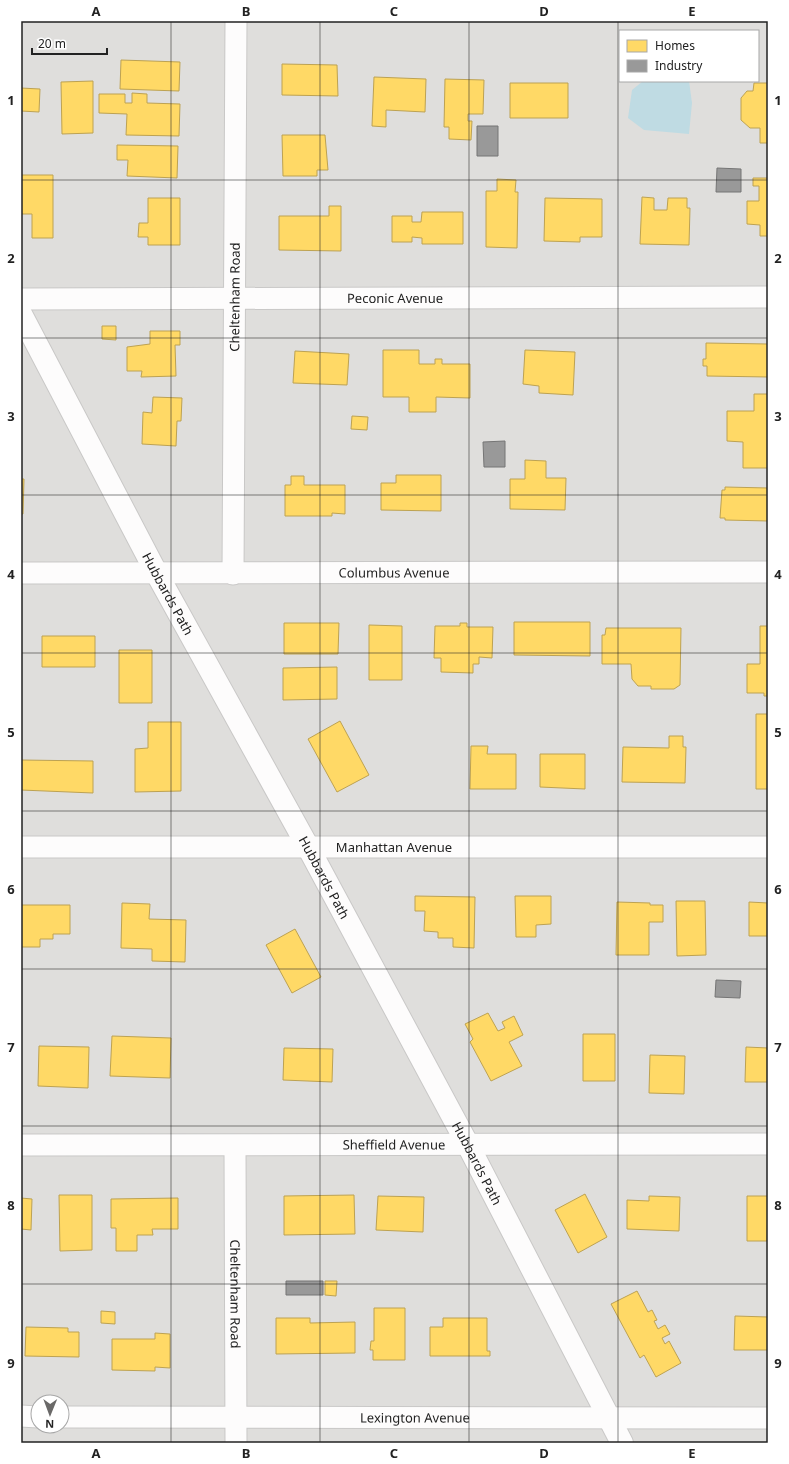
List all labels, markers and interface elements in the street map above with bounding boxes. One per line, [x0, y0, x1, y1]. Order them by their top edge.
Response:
text: A [92, 2, 101, 20]
text: B [242, 2, 250, 20]
text: C [390, 2, 398, 20]
text: D [539, 2, 549, 20]
text: E [688, 2, 696, 20]
scale bar [32, 30, 107, 56]
legend [619, 30, 759, 82]
text: 20 m [38, 35, 66, 52]
text: Homes [655, 37, 695, 54]
text: Industry [655, 57, 703, 74]
text: 1 [7, 91, 15, 109]
text: 1 [774, 91, 782, 109]
street label: Cheltenham Road [225, 242, 244, 352]
text: 2 [7, 249, 15, 267]
text: 2 [774, 249, 782, 267]
street label: Peconic Avenue [347, 289, 443, 307]
text: 3 [7, 407, 15, 425]
text: 3 [774, 407, 782, 425]
street label: Hubbards Path [138, 549, 198, 638]
street label: Columbus Avenue [338, 563, 450, 582]
text: 4 [7, 565, 15, 583]
text: 4 [774, 565, 782, 583]
text: 5 [7, 723, 15, 741]
text: 5 [774, 723, 782, 741]
street label: Hubbards Path [295, 833, 354, 922]
street label: Manhattan Avenue [336, 838, 452, 856]
text: 6 [7, 880, 15, 898]
text: 6 [774, 880, 782, 898]
text: 7 [7, 1038, 15, 1056]
text: 7 [774, 1038, 782, 1056]
street label: Hubbards Path [448, 1118, 506, 1208]
street label: Sheffield Avenue [343, 1135, 445, 1154]
text: 8 [7, 1196, 15, 1214]
text: 8 [774, 1196, 782, 1214]
street label: Cheltenham Road [226, 1239, 245, 1349]
text: 9 [7, 1354, 15, 1372]
text: 9 [774, 1354, 782, 1372]
north arrow [30, 1394, 70, 1434]
street label: Lexington Avenue [360, 1408, 470, 1427]
text: N [45, 1417, 54, 1432]
text: A [92, 1444, 101, 1462]
text: B [242, 1444, 250, 1462]
text: C [390, 1444, 398, 1462]
text: D [539, 1444, 549, 1462]
text: E [688, 1444, 696, 1462]

